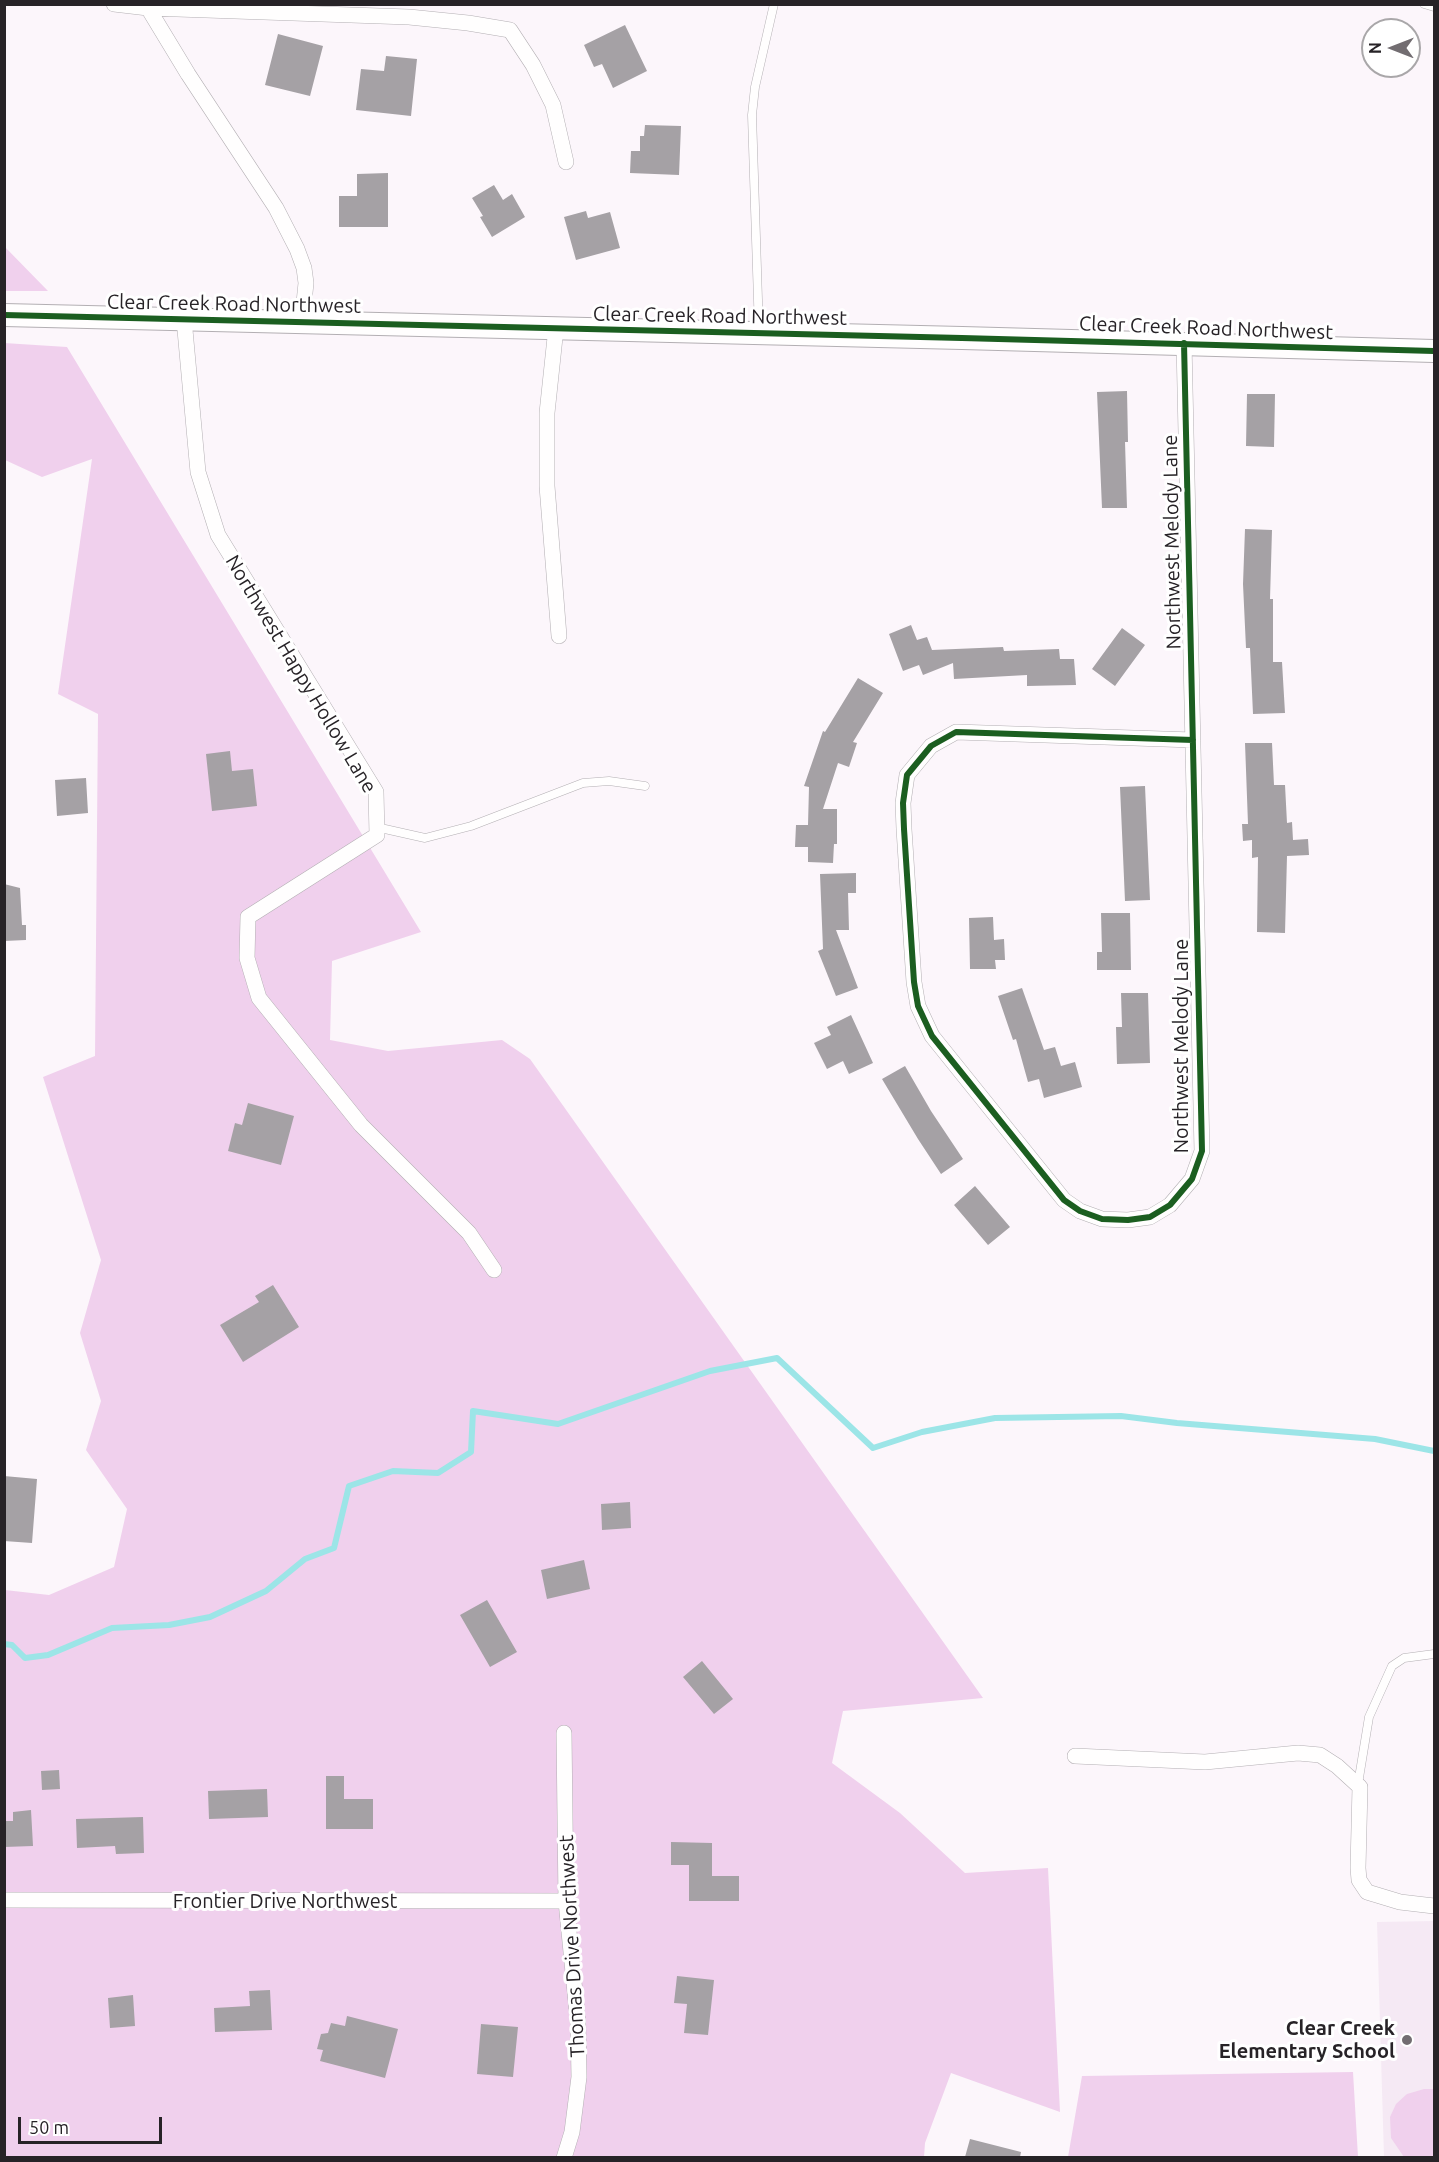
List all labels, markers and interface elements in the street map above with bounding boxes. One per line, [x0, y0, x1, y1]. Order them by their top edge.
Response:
north arrow [1361, 18, 1421, 78]
text: N [1366, 42, 1384, 54]
street label: Clear Creek Road Northwest [107, 290, 361, 318]
street label: Clear Creek Road Northwest [593, 302, 847, 330]
street label: Clear Creek Road Northwest [1079, 312, 1333, 344]
street label: Northwest Melody Lane [1158, 434, 1186, 650]
street label: Northwest Happy Hollow Lane [220, 551, 382, 797]
street label: Northwest Melody Lane [1169, 939, 1193, 1153]
street label: Thomas Drive Northwest [554, 1834, 590, 2058]
street label: Frontier Drive Northwest [173, 1889, 397, 1913]
place label: Clear Creek Elementary School [1219, 2016, 1395, 2063]
marker: Clear Creek Elementary School [1400, 2033, 1414, 2047]
scale bar [21, 2105, 165, 2143]
text: 50 m [29, 2117, 69, 2137]

